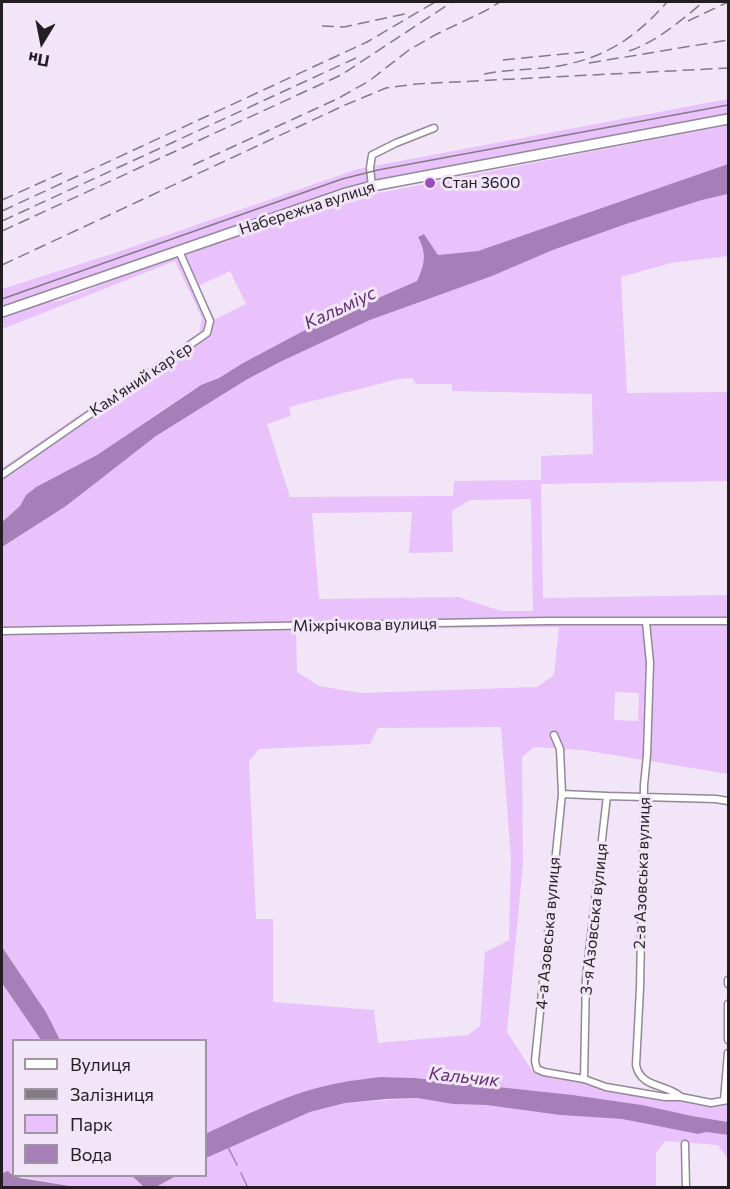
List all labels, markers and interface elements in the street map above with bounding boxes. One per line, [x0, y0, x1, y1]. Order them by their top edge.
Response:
north arrow [12, 12, 72, 72]
text: Пн [27, 49, 51, 71]
place label: Стан 3600 [442, 173, 520, 193]
marker: Стан 3600 [423, 176, 437, 190]
street label: Набережна вулиця [237, 177, 377, 239]
water label: Кальміус [301, 282, 379, 334]
street label: Кам'яний кар'єр [86, 338, 196, 420]
street label: Міжрічкова вулиця [293, 614, 437, 636]
street label: 2-а Азовська вулиця [630, 797, 654, 949]
street label: 3-я Азовська вулиця [576, 842, 612, 996]
street label: 4-а Азовська вулиця [532, 856, 564, 1010]
legend [12, 1039, 207, 1177]
text: Вулиця [70, 1053, 131, 1075]
water label: Кальчик [428, 1063, 500, 1091]
text: Залізниця [70, 1083, 154, 1105]
text: Парк [70, 1113, 113, 1135]
text: Вода [70, 1143, 112, 1165]

